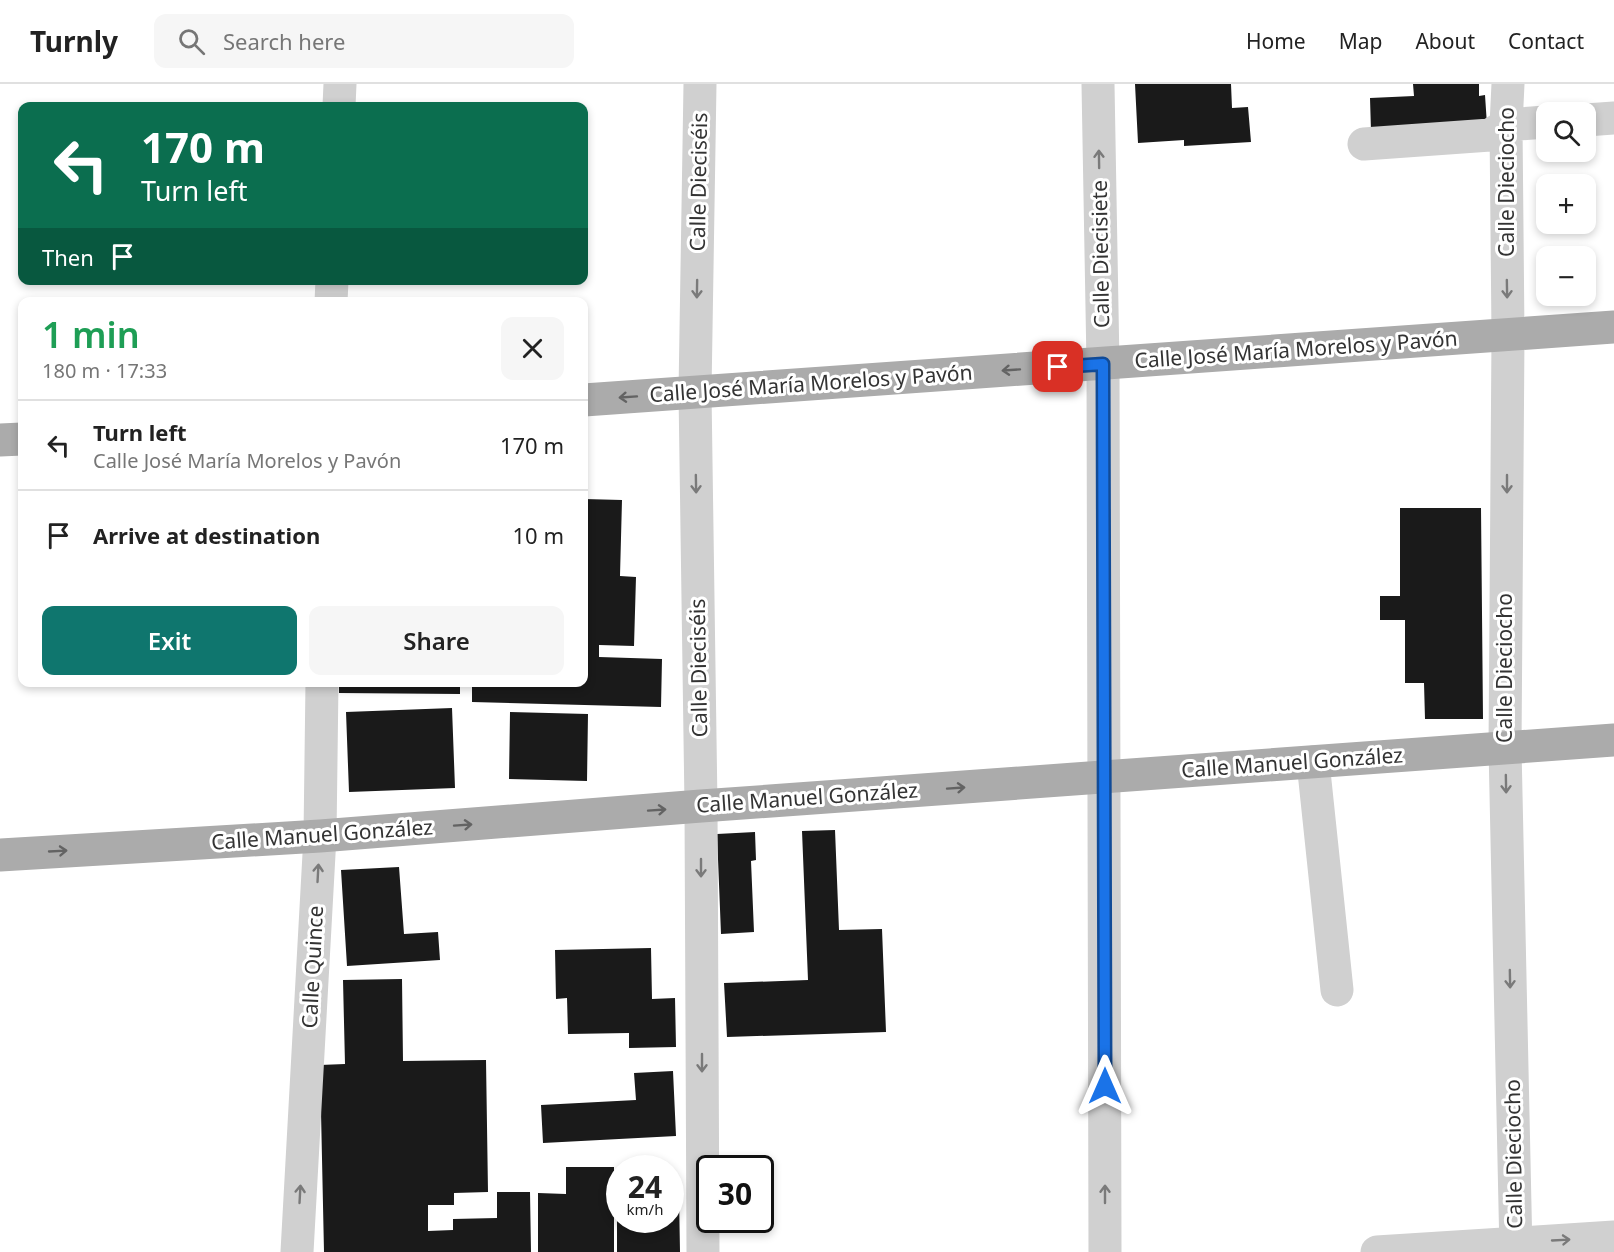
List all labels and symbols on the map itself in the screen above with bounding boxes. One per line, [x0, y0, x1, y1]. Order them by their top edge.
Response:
street label: Calle Dieciocho [1492, 107, 1520, 257]
street label: Calle Dieciséis [683, 112, 713, 252]
one-way arrow [1094, 149, 1105, 169]
street label: Calle Diecisiete [1085, 180, 1115, 328]
one-way arrow [691, 279, 702, 299]
one-way arrow [1501, 279, 1513, 299]
street label: Calle José María Morelos y Pavón [1134, 324, 1458, 374]
pin [1032, 341, 1083, 392]
street label: Calle José María Morelos y Pavón [649, 358, 973, 408]
one-way arrow [1002, 365, 1022, 376]
one-way arrow [618, 391, 638, 402]
one-way arrow [690, 474, 702, 494]
one-way arrow [1501, 474, 1513, 494]
street label: Calle Dieciocho [1490, 593, 1518, 743]
street label: Calle Dieciséis [683, 598, 713, 738]
street label: Calle Manuel González [1180, 740, 1404, 784]
one-way arrow [1500, 774, 1511, 794]
street label: Calle Manuel González [695, 775, 919, 819]
one-way arrow [946, 782, 966, 793]
one-way arrow [646, 804, 666, 815]
street label: Calle Manuel González [210, 812, 434, 856]
one-way arrow [452, 819, 472, 830]
one-way arrow [48, 846, 68, 857]
one-way arrow [695, 858, 707, 878]
one-way arrow [313, 864, 324, 884]
street label: Calle Quince [295, 905, 329, 1029]
one-way arrow [1504, 969, 1516, 989]
one-way arrow [696, 1053, 708, 1073]
position arrow [1073, 1054, 1137, 1118]
street label: Calle Dieciocho [1498, 1079, 1528, 1229]
speed limit sign: 30 [696, 1155, 774, 1233]
one-way arrow [295, 1184, 306, 1204]
one-way arrow [1099, 1184, 1111, 1204]
one-way arrow [1551, 1234, 1571, 1245]

